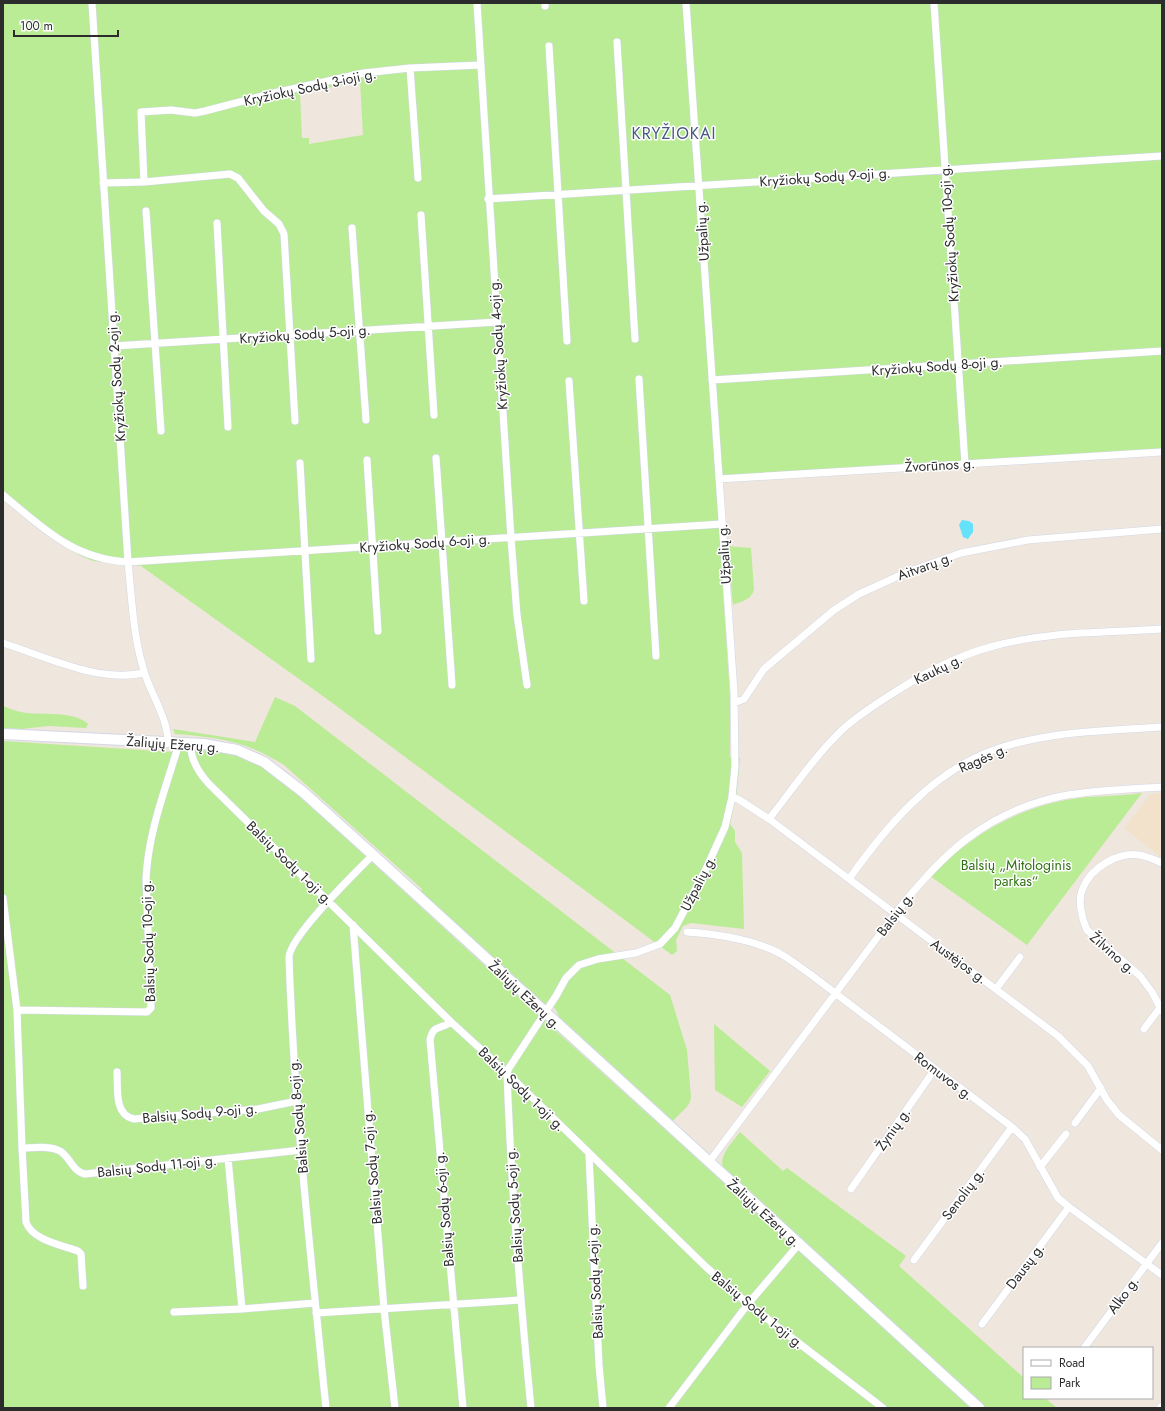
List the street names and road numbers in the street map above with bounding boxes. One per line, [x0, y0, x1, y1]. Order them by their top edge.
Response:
street label: Kryžiokų Sodų 3-ioji g. [242, 63, 378, 111]
street label: Kryžiokų Sodų 9-oji g. [759, 162, 891, 192]
street label: Kryžiokų Sodų 10-oji g. [934, 163, 964, 303]
street label: Užpalių g. [690, 200, 714, 262]
street label: Kryžiokų Sodų 4-oji g. [483, 278, 513, 410]
street label: Kryžiokų Sodų 2-oji g. [101, 310, 131, 442]
street label: Kryžiokų Sodų 5-oji g. [239, 319, 371, 349]
street label: Kryžiokų Sodų 8-oji g. [871, 351, 1003, 381]
street label: Žvorūnos g. [904, 453, 976, 477]
street label: Užpalių g. [712, 523, 736, 585]
street label: Kryžiokų Sodų 6-oji g. [359, 528, 491, 558]
street label: Aitvarų g. [894, 547, 956, 585]
street label: Kaukų g. [910, 649, 966, 689]
street label: Žaliųjų Ežerų g. [126, 731, 220, 757]
street label: Ragės g. [955, 738, 1011, 778]
street label: Balsių Sodų 1-oji g. [242, 816, 338, 910]
street label: Užpalių g. [675, 852, 721, 914]
street label: Balsių Sodų 10-oji g. [136, 880, 160, 1002]
street label: Balsių g. [872, 888, 918, 940]
street label: Žilvino g. [1085, 927, 1141, 979]
street label: Austėjos g. [927, 934, 991, 988]
street label: Žaliųjų Ežerų g. [484, 956, 566, 1034]
street label: Balsių Sodų 1-oji g. [474, 1042, 570, 1136]
street label: Romuvos g. [910, 1047, 978, 1105]
street label: Balsių Sodų 8-oji g. [283, 1058, 313, 1174]
street label: Balsių Sodų 9-oji g. [142, 1098, 258, 1128]
street label: Žynių g. [871, 1103, 915, 1155]
street label: Balsių Sodų 7-oji g. [357, 1109, 387, 1225]
street label: Balsių Sodų 5-oji g. [500, 1147, 528, 1263]
street label: Balsių Sodų 11-oji g. [96, 1150, 218, 1182]
street label: Balsių Sodų 6-oji g. [429, 1151, 459, 1267]
street label: Senolių g. [937, 1164, 989, 1224]
street label: Žaliųjų Ežerų g. [723, 1174, 805, 1252]
street label: Balsių Sodų 4-oji g. [582, 1223, 608, 1339]
street label: Dausų g. [1001, 1239, 1049, 1293]
street label: Balsių Sodų 1-oji g. [707, 1266, 809, 1354]
street label: Alko g. [1102, 1272, 1144, 1318]

